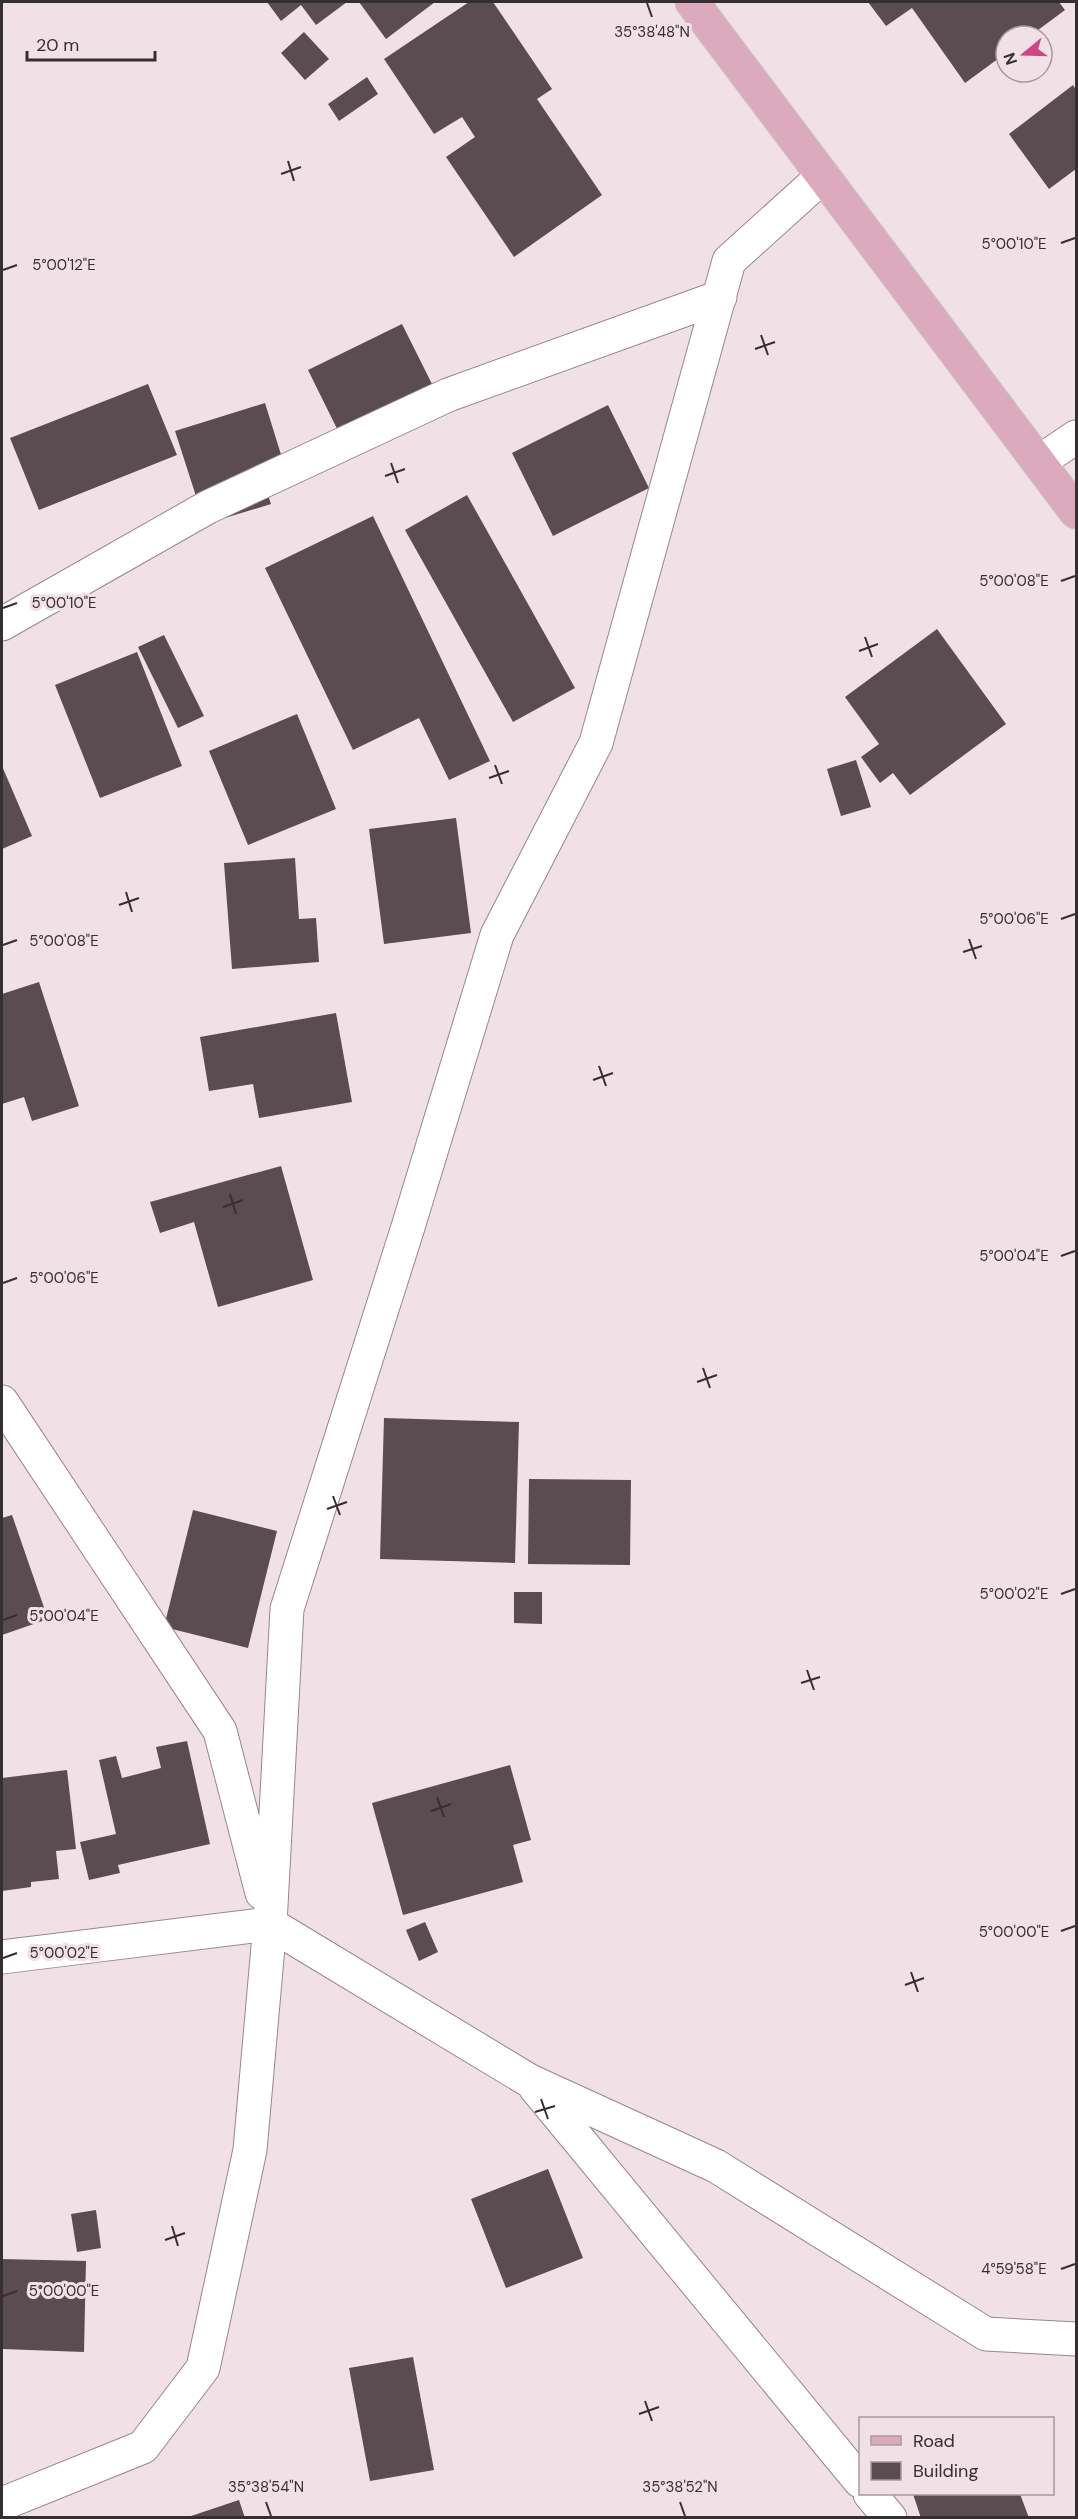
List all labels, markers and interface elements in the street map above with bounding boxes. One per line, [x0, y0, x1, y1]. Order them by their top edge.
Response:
text: 35°38'48"N [614, 22, 690, 42]
scale bar [27, 24, 154, 62]
north arrow [994, 24, 1054, 84]
text: 20 m [36, 33, 79, 57]
text: N [998, 50, 1022, 68]
text: 5°00'10"E [982, 234, 1046, 254]
text: 5°00'12"E [32, 255, 96, 275]
text: 5°00'08"E [979, 571, 1049, 591]
text: 5°00'10"E [32, 593, 96, 613]
text: 5°00'06"E [979, 909, 1049, 929]
text: 5°00'08"E [29, 931, 99, 951]
text: 5°00'04"E [979, 1246, 1049, 1266]
text: 5°00'06"E [29, 1268, 99, 1288]
text: 5°00'02"E [980, 1584, 1048, 1604]
text: 5°00'04"E [29, 1606, 99, 1626]
text: 5°00'00"E [979, 1922, 1049, 1942]
text: 5°00'02"E [30, 1943, 98, 1963]
text: 4°59'58"E [981, 2259, 1047, 2279]
text: 5°00'00"E [29, 2281, 99, 2301]
legend [859, 2417, 1054, 2495]
text: Road [913, 2429, 955, 2453]
text: Building [913, 2459, 978, 2483]
text: 35°38'54"N [228, 2477, 304, 2497]
text: 35°38'52"N [642, 2477, 718, 2497]

